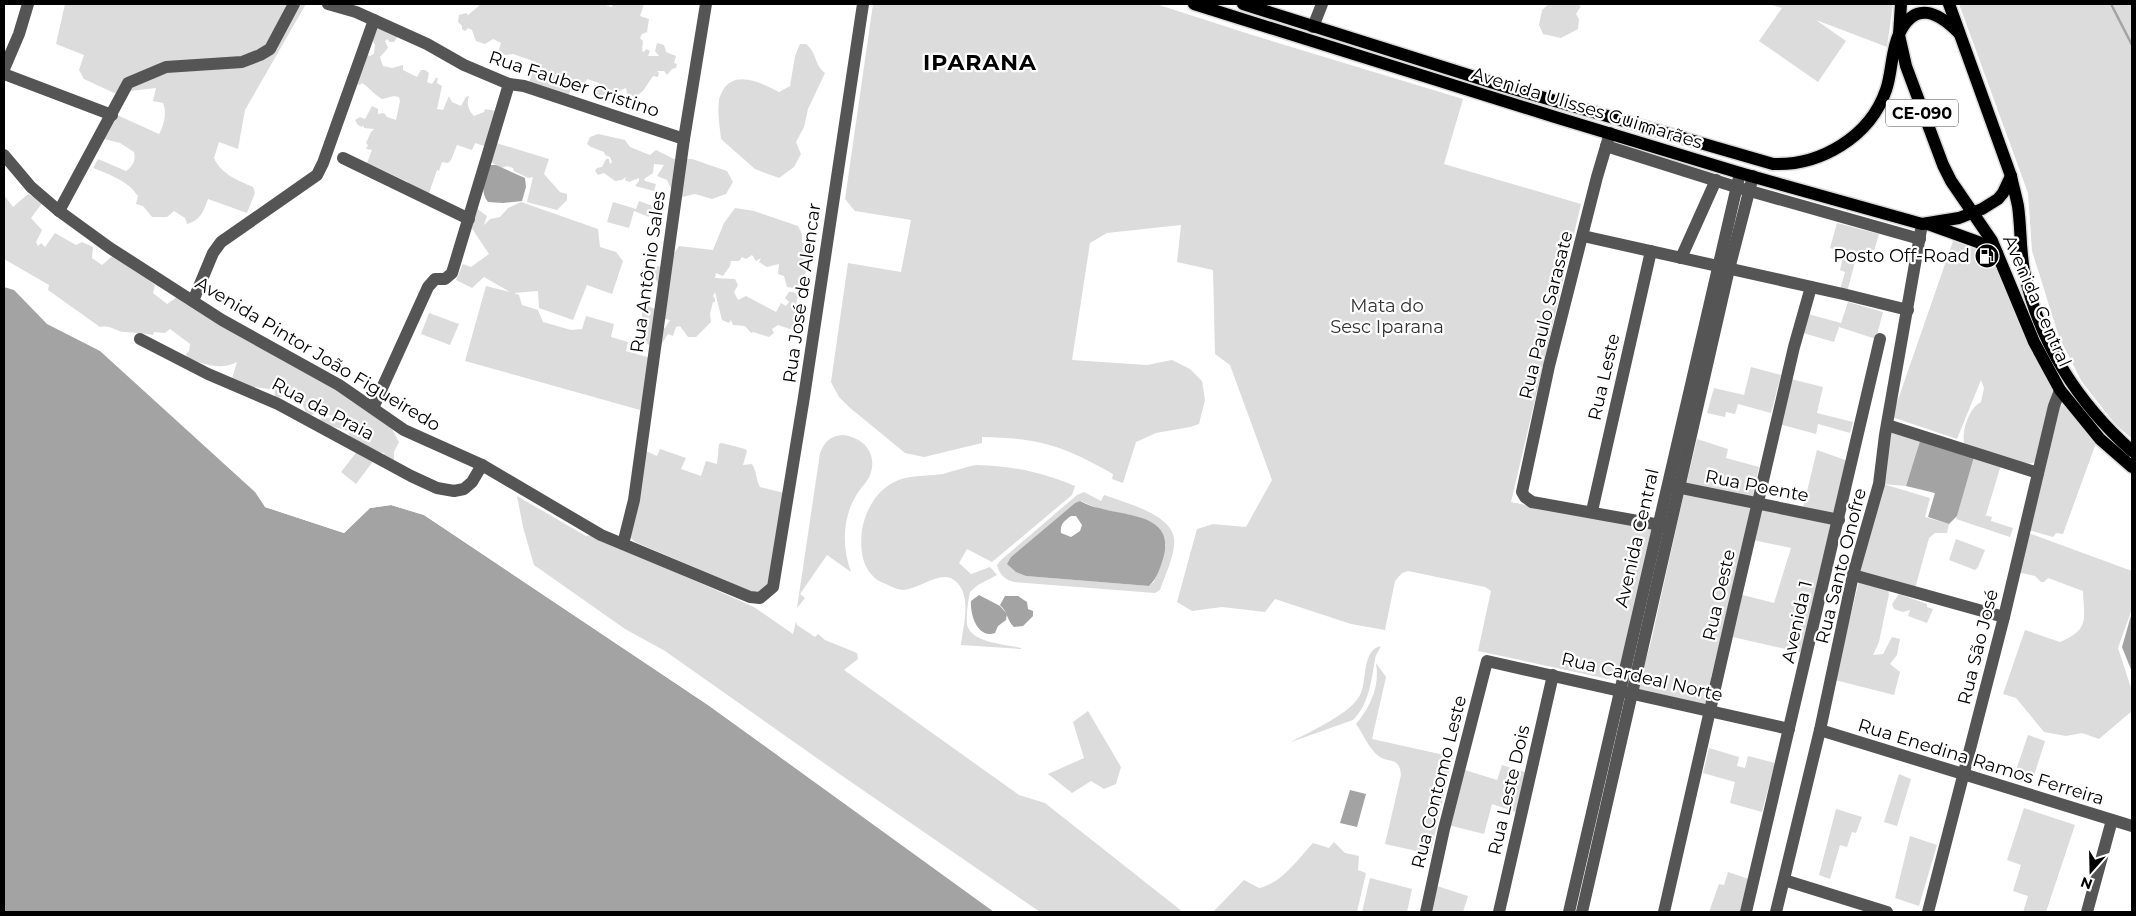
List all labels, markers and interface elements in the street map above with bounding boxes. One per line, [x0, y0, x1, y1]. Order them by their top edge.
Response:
street label: Rua Fauber Cristino [486, 46, 662, 122]
district label: IPARANA [923, 49, 1037, 76]
street label: Avenida Ulisses Guimarães [1469, 62, 1705, 154]
road number: CE-090 [1886, 100, 1958, 126]
street label: Rua Antônio Sales [626, 190, 670, 354]
street label: Rua José de Alencar [778, 202, 826, 384]
street label: Rua Paulo Sarasate [1514, 228, 1578, 401]
street label: Avenida Central [1998, 232, 2076, 370]
fuel station icon: Posto Off-Road [1974, 243, 2000, 269]
place label: Posto Off-Road [1833, 245, 1970, 267]
street label: Avenida Pintor João Figueiredo [191, 272, 445, 436]
park label: Mata do Sesc Iparana [1330, 295, 1444, 338]
street label: Rua Leste [1583, 331, 1625, 423]
street label: Rua da Praia [268, 373, 378, 445]
street label: Rua Poente [1703, 465, 1811, 507]
street label: Avenida Central [1610, 466, 1664, 610]
street label: Rua Santo Onofre [1811, 486, 1871, 646]
street label: Rua Oeste [1698, 547, 1740, 643]
street label: Avenida 1 [1777, 579, 1817, 665]
street label: Rua São José [1953, 587, 2003, 707]
street label: Rua Cardeal Norte [1559, 648, 1725, 706]
street label: Rua Contomo Leste [1407, 693, 1471, 871]
street label: Rua Enedina Ramos Ferreira [1855, 714, 2107, 810]
street label: Rua Leste Dois [1483, 723, 1535, 857]
north arrow [2066, 846, 2116, 896]
text: N [2078, 873, 2095, 894]

